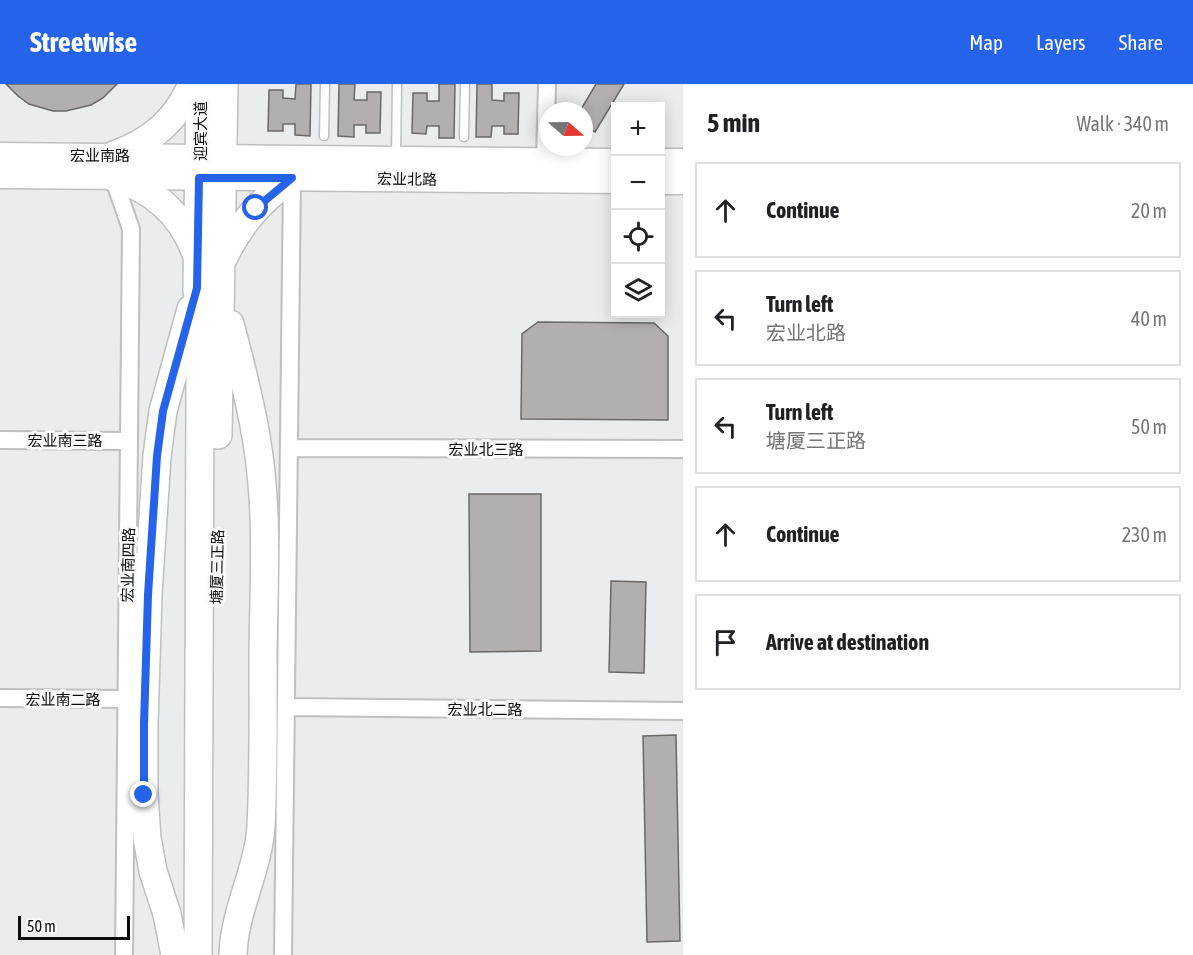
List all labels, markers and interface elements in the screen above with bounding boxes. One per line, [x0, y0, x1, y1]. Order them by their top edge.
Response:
text: Streetwise [30, 26, 137, 58]
text: Map [969, 30, 1003, 54]
text: Layers [1036, 30, 1086, 54]
text: Share [1119, 30, 1163, 54]
street label: 迎宾大道 [192, 101, 209, 161]
north arrow [539, 102, 593, 156]
map controls [611, 102, 665, 318]
button: + [611, 102, 665, 156]
text: 5 min [707, 108, 760, 138]
text: Walk · 340 m [1077, 112, 1169, 135]
street label: 宏业南路 [70, 147, 130, 164]
button: − [611, 156, 665, 210]
street label: 宏业北路 [377, 170, 437, 188]
route start [242, 194, 268, 220]
icon: ahead [709, 194, 742, 227]
text: Continue [766, 197, 840, 223]
text: 20 m [1131, 199, 1167, 222]
button: locate [611, 210, 665, 264]
button: layers [611, 264, 665, 318]
text: Turn left [766, 291, 833, 317]
icon: left [709, 302, 742, 335]
text: 40 m [1131, 307, 1167, 330]
text: 宏业北路 [766, 321, 846, 344]
text: Turn left [766, 399, 833, 425]
icon: left [709, 410, 742, 443]
text: 50 m [1131, 415, 1167, 438]
text: 塘厦三正路 [766, 429, 866, 452]
street label: 宏业南三路 [27, 432, 103, 449]
street label: 宏业北三路 [448, 441, 524, 458]
icon: ahead [709, 518, 742, 551]
text: Continue [766, 521, 840, 547]
text: 230 m [1122, 523, 1167, 546]
street label: 宏业南四路 [119, 527, 137, 603]
street label: 塘厦三正路 [208, 529, 226, 605]
icon: arrive [709, 626, 742, 659]
text: Arrive at destination [766, 629, 929, 655]
street label: 宏业南二路 [25, 691, 101, 708]
street label: 宏业北二路 [447, 701, 523, 718]
route end [130, 781, 156, 807]
scale bar [18, 913, 130, 940]
text: 50 m [27, 917, 56, 935]

